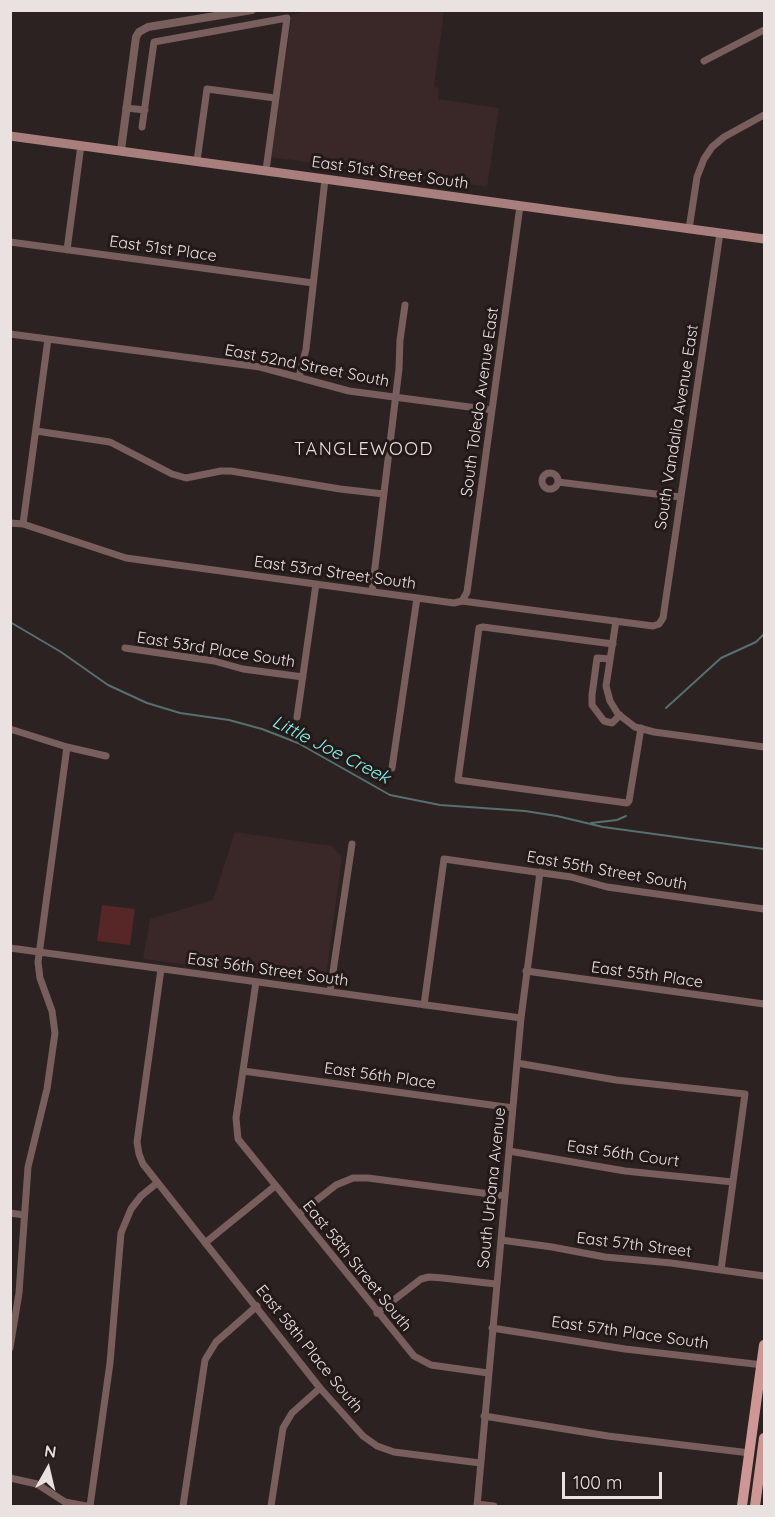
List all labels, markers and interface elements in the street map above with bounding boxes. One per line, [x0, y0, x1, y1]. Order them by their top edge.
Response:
street label: East 51st Street South [310, 152, 470, 194]
street label: East 51st Place [108, 232, 218, 266]
street label: South Toledo Avenue East [457, 306, 503, 498]
street label: South Vandalia Avenue East [651, 323, 703, 531]
street label: East 52nd Street South [223, 341, 391, 391]
district label: TANGLEWOOD [294, 439, 434, 461]
street label: East 53rd Street South [253, 552, 417, 594]
street label: East 53rd Place South [136, 628, 296, 672]
water label: Little Joe Creek [269, 711, 393, 789]
street label: East 55th Street South [525, 847, 689, 895]
street label: East 56th Street South [186, 949, 350, 991]
street label: East 55th Place [590, 958, 704, 992]
street label: East 56th Place [323, 1059, 437, 1093]
street label: South Urbana Avenue [474, 1107, 510, 1269]
street label: East 56th Court [566, 1137, 680, 1171]
street label: East 58th Street South [298, 1197, 416, 1335]
street label: East 57th Street [575, 1228, 693, 1262]
street label: East 58th Place South [251, 1281, 367, 1417]
street label: East 57th Place South [550, 1312, 710, 1354]
north arrow [18, 1439, 78, 1499]
text: N [43, 1440, 58, 1462]
scale bar [565, 1460, 666, 1498]
text: 100 m [573, 1471, 622, 1494]

